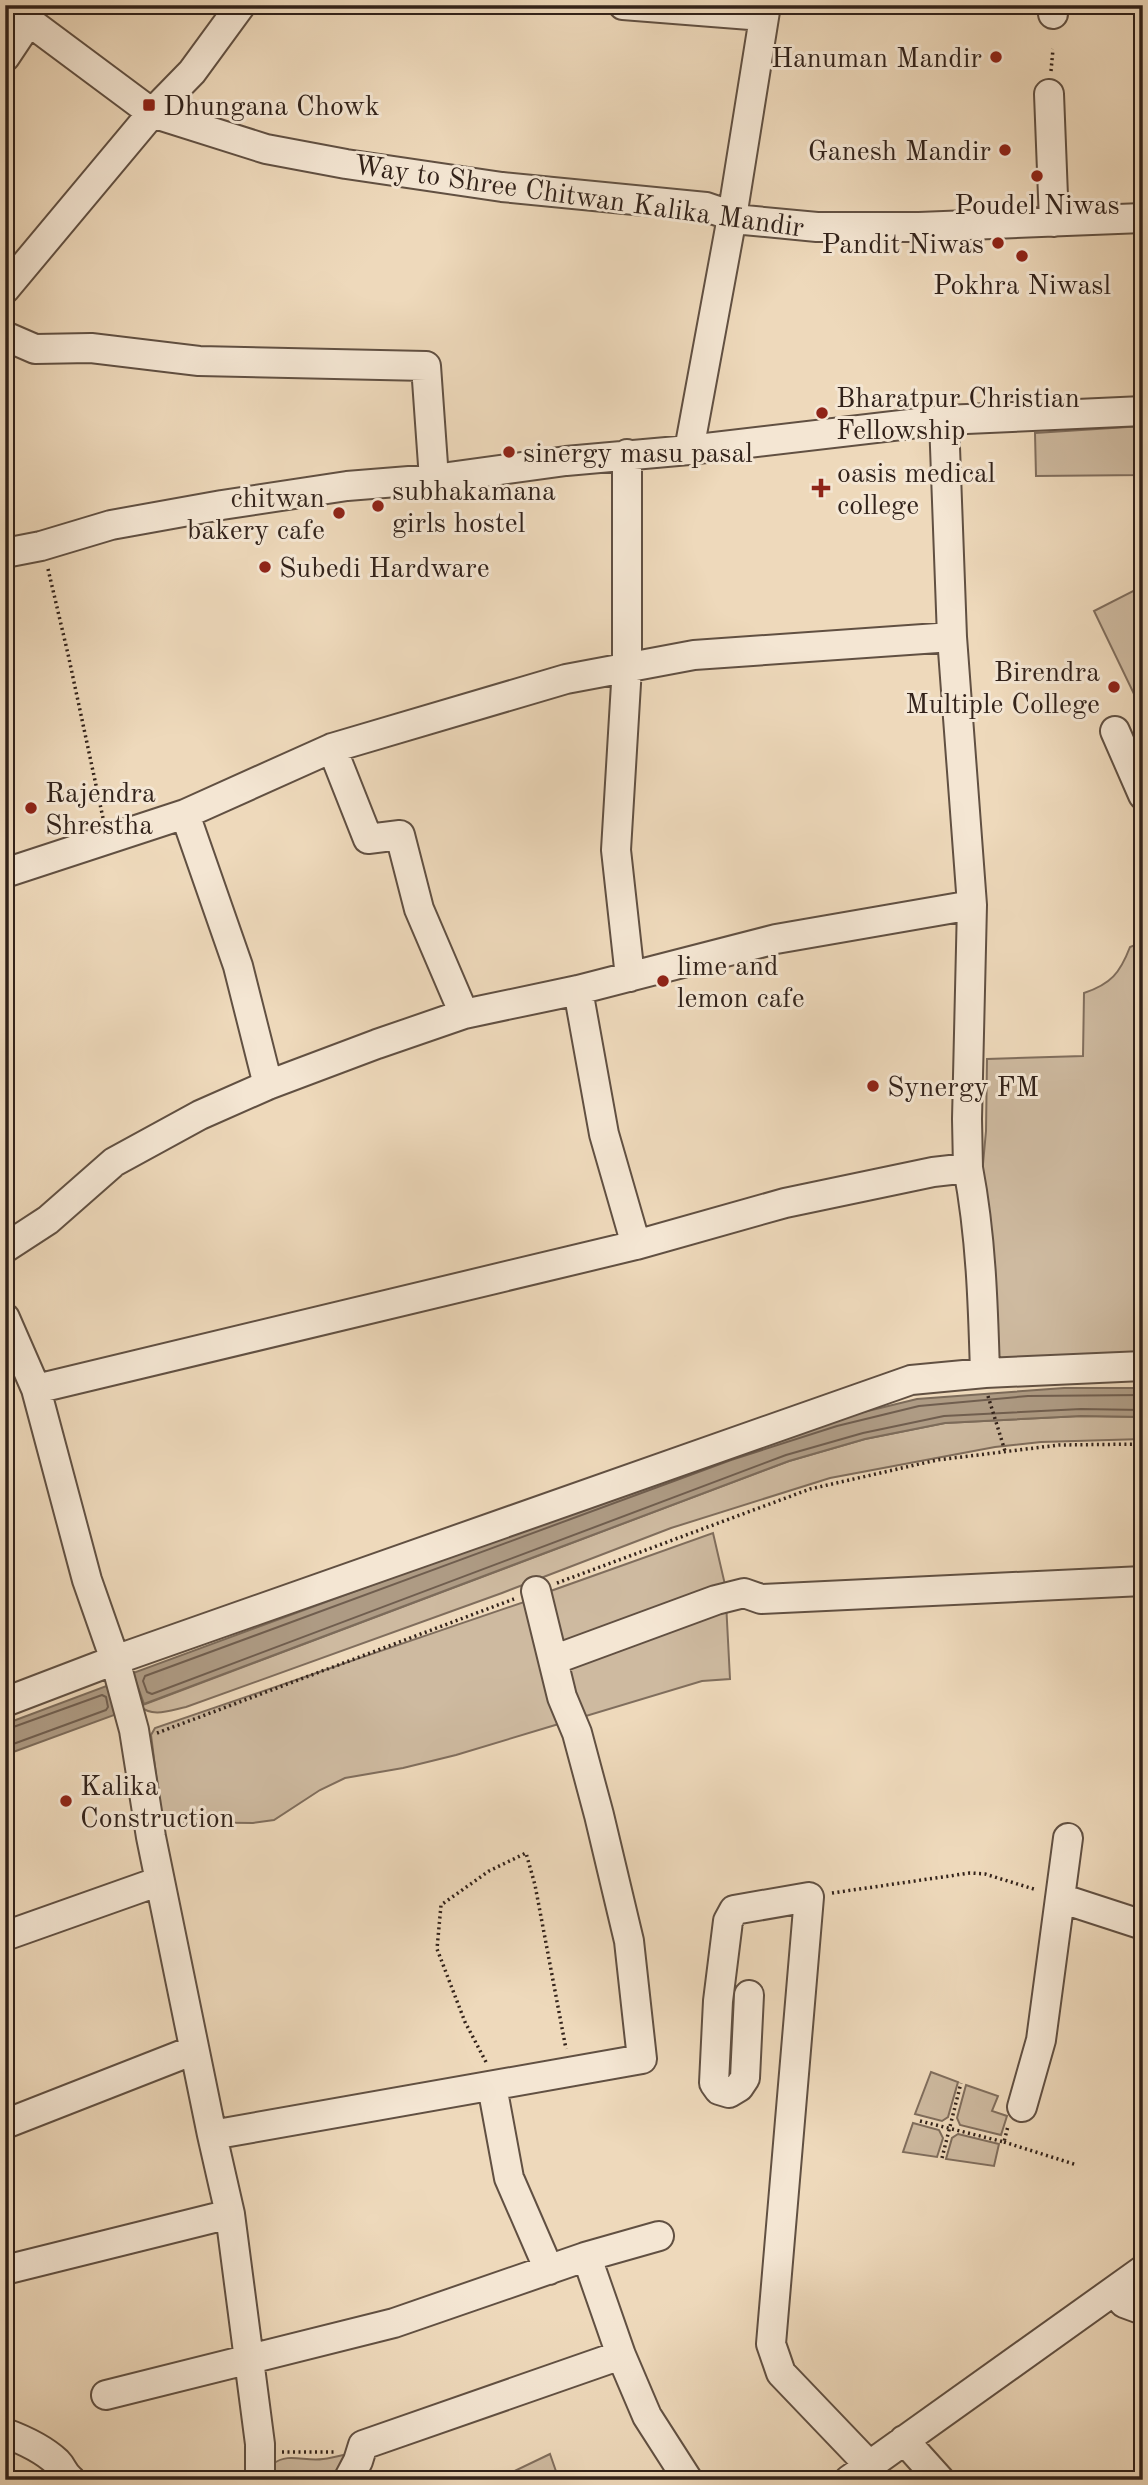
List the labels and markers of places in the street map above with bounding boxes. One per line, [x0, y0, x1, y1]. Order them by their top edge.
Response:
place label: Hanuman Mandir [771, 46, 982, 74]
marker: Hanuman Mandir [988, 49, 1004, 65]
place label: Dhungana Chowk [163, 94, 380, 122]
marker: Dhungana Chowk [141, 97, 157, 113]
place label: Ganesh Mandir [808, 139, 991, 167]
marker: Ganesh Mandir [997, 142, 1013, 158]
marker: Poudel Niwas [1029, 168, 1045, 184]
place label: Poudel Niwas [954, 193, 1120, 221]
place label: Pandit Niwas [821, 232, 984, 260]
marker: Pandit Niwas [990, 235, 1006, 251]
marker: Pokhra Niwasl [1014, 248, 1030, 264]
place label: Pokhra Niwasl [933, 273, 1111, 301]
place label: Bharatpur Christian Fellowship [836, 386, 1080, 446]
marker: Bharatpur Christian Fellowship [814, 405, 830, 421]
place label: sinergy masu pasal [523, 441, 753, 469]
marker: sinergy masu pasal [501, 444, 517, 460]
place label: oasis medical college [837, 461, 995, 521]
marker: oasis medical college [811, 478, 831, 498]
place label: subhakamana girls hostel [392, 479, 556, 539]
place label: chitwan bakery cafe [187, 486, 325, 546]
marker: subhakamana girls hostel [370, 498, 386, 514]
marker: chitwan bakery cafe [331, 505, 347, 521]
place label: Subedi Hardware [279, 556, 490, 584]
marker: Subedi Hardware [257, 559, 273, 575]
place label: Birendra Multiple College [905, 660, 1100, 720]
marker: Birendra Multiple College [1106, 679, 1122, 695]
place label: Rajendra Shrestha [45, 781, 156, 841]
marker: Rajendra Shrestha [23, 800, 39, 816]
place label: lime and lemon cafe [677, 954, 805, 1014]
marker: lime and lemon cafe [655, 973, 671, 989]
place label: Synergy FM [887, 1075, 1039, 1103]
marker: Synergy FM [865, 1078, 881, 1094]
place label: Kalika Construction [80, 1774, 235, 1834]
marker: Kalika Construction [58, 1793, 74, 1809]

